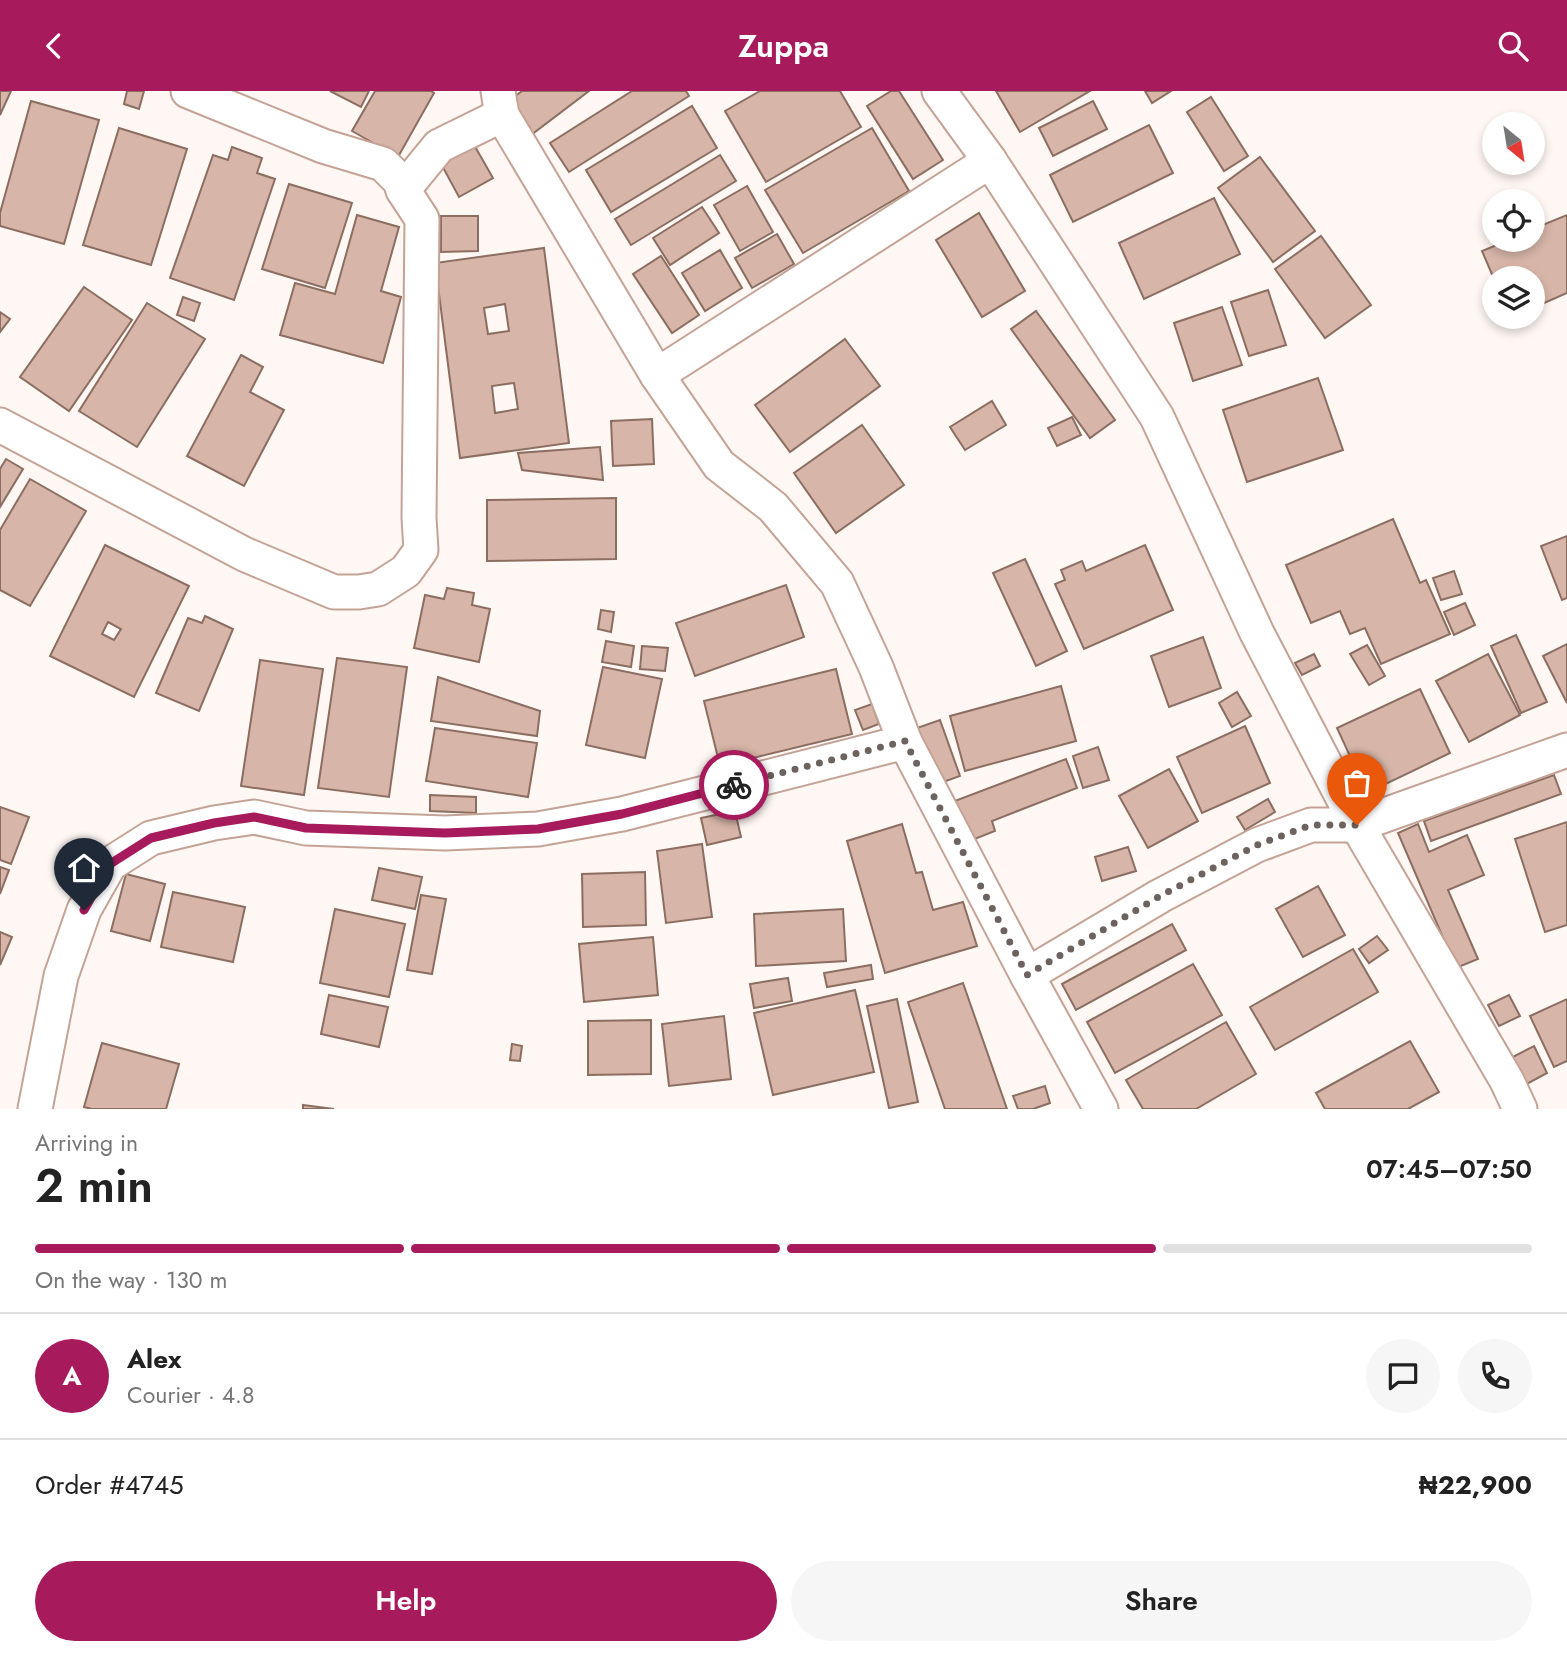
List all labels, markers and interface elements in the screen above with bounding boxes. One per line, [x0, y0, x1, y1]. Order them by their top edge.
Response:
text: Zuppa [738, 23, 829, 69]
icon: back [35, 27, 73, 65]
icon: search [1494, 27, 1532, 65]
north arrow [1482, 112, 1545, 175]
map controls [1482, 112, 1545, 329]
button: locate [1482, 189, 1545, 252]
button: layers [1482, 266, 1545, 329]
courier [699, 750, 769, 820]
pin [1327, 753, 1387, 825]
icon: bag [1338, 764, 1376, 802]
icon: bike [715, 766, 753, 804]
pin [54, 838, 114, 910]
icon: home [65, 849, 103, 887]
text: Arriving in [35, 1126, 138, 1160]
text: 07:45–07:50 [1366, 1150, 1532, 1188]
text: 2 min [35, 1153, 153, 1219]
text: On the way · 130 m [35, 1263, 227, 1297]
button: chat [1366, 1339, 1440, 1413]
button: phone [1458, 1339, 1532, 1413]
text: Alex [127, 1340, 181, 1378]
text: A [62, 1357, 82, 1395]
text: Courier · 4.8 [127, 1378, 255, 1412]
text: Order #4745 [35, 1466, 184, 1504]
text: ₦22,900 [1419, 1466, 1532, 1504]
button: Help [35, 1561, 777, 1641]
button: Share [791, 1561, 1532, 1641]

